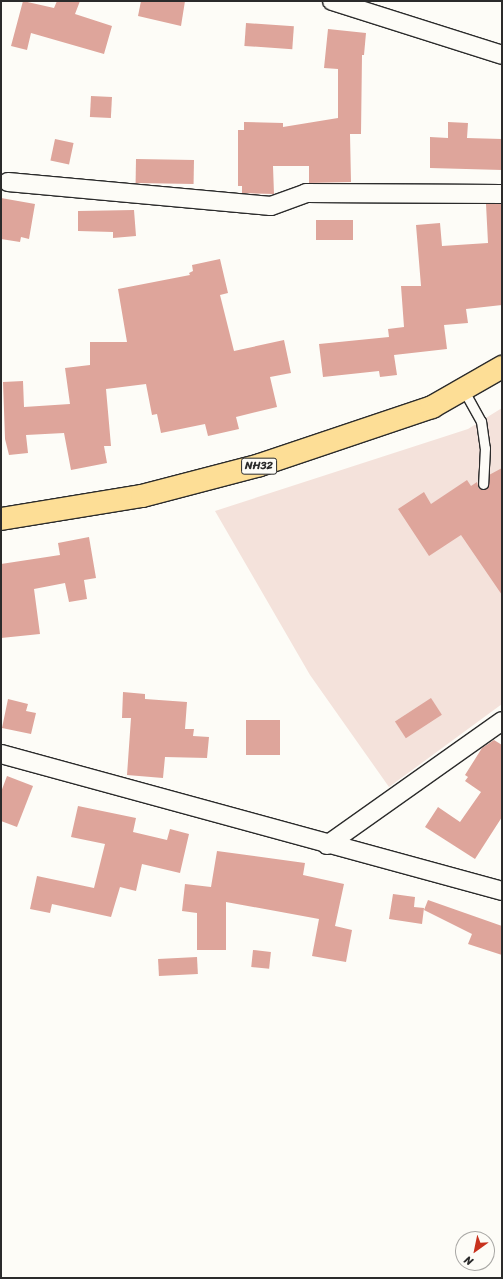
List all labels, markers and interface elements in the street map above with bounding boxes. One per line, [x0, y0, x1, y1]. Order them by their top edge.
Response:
road number: NH32 [241, 457, 277, 475]
north arrow [455, 1231, 495, 1271]
text: N [460, 1251, 477, 1271]

